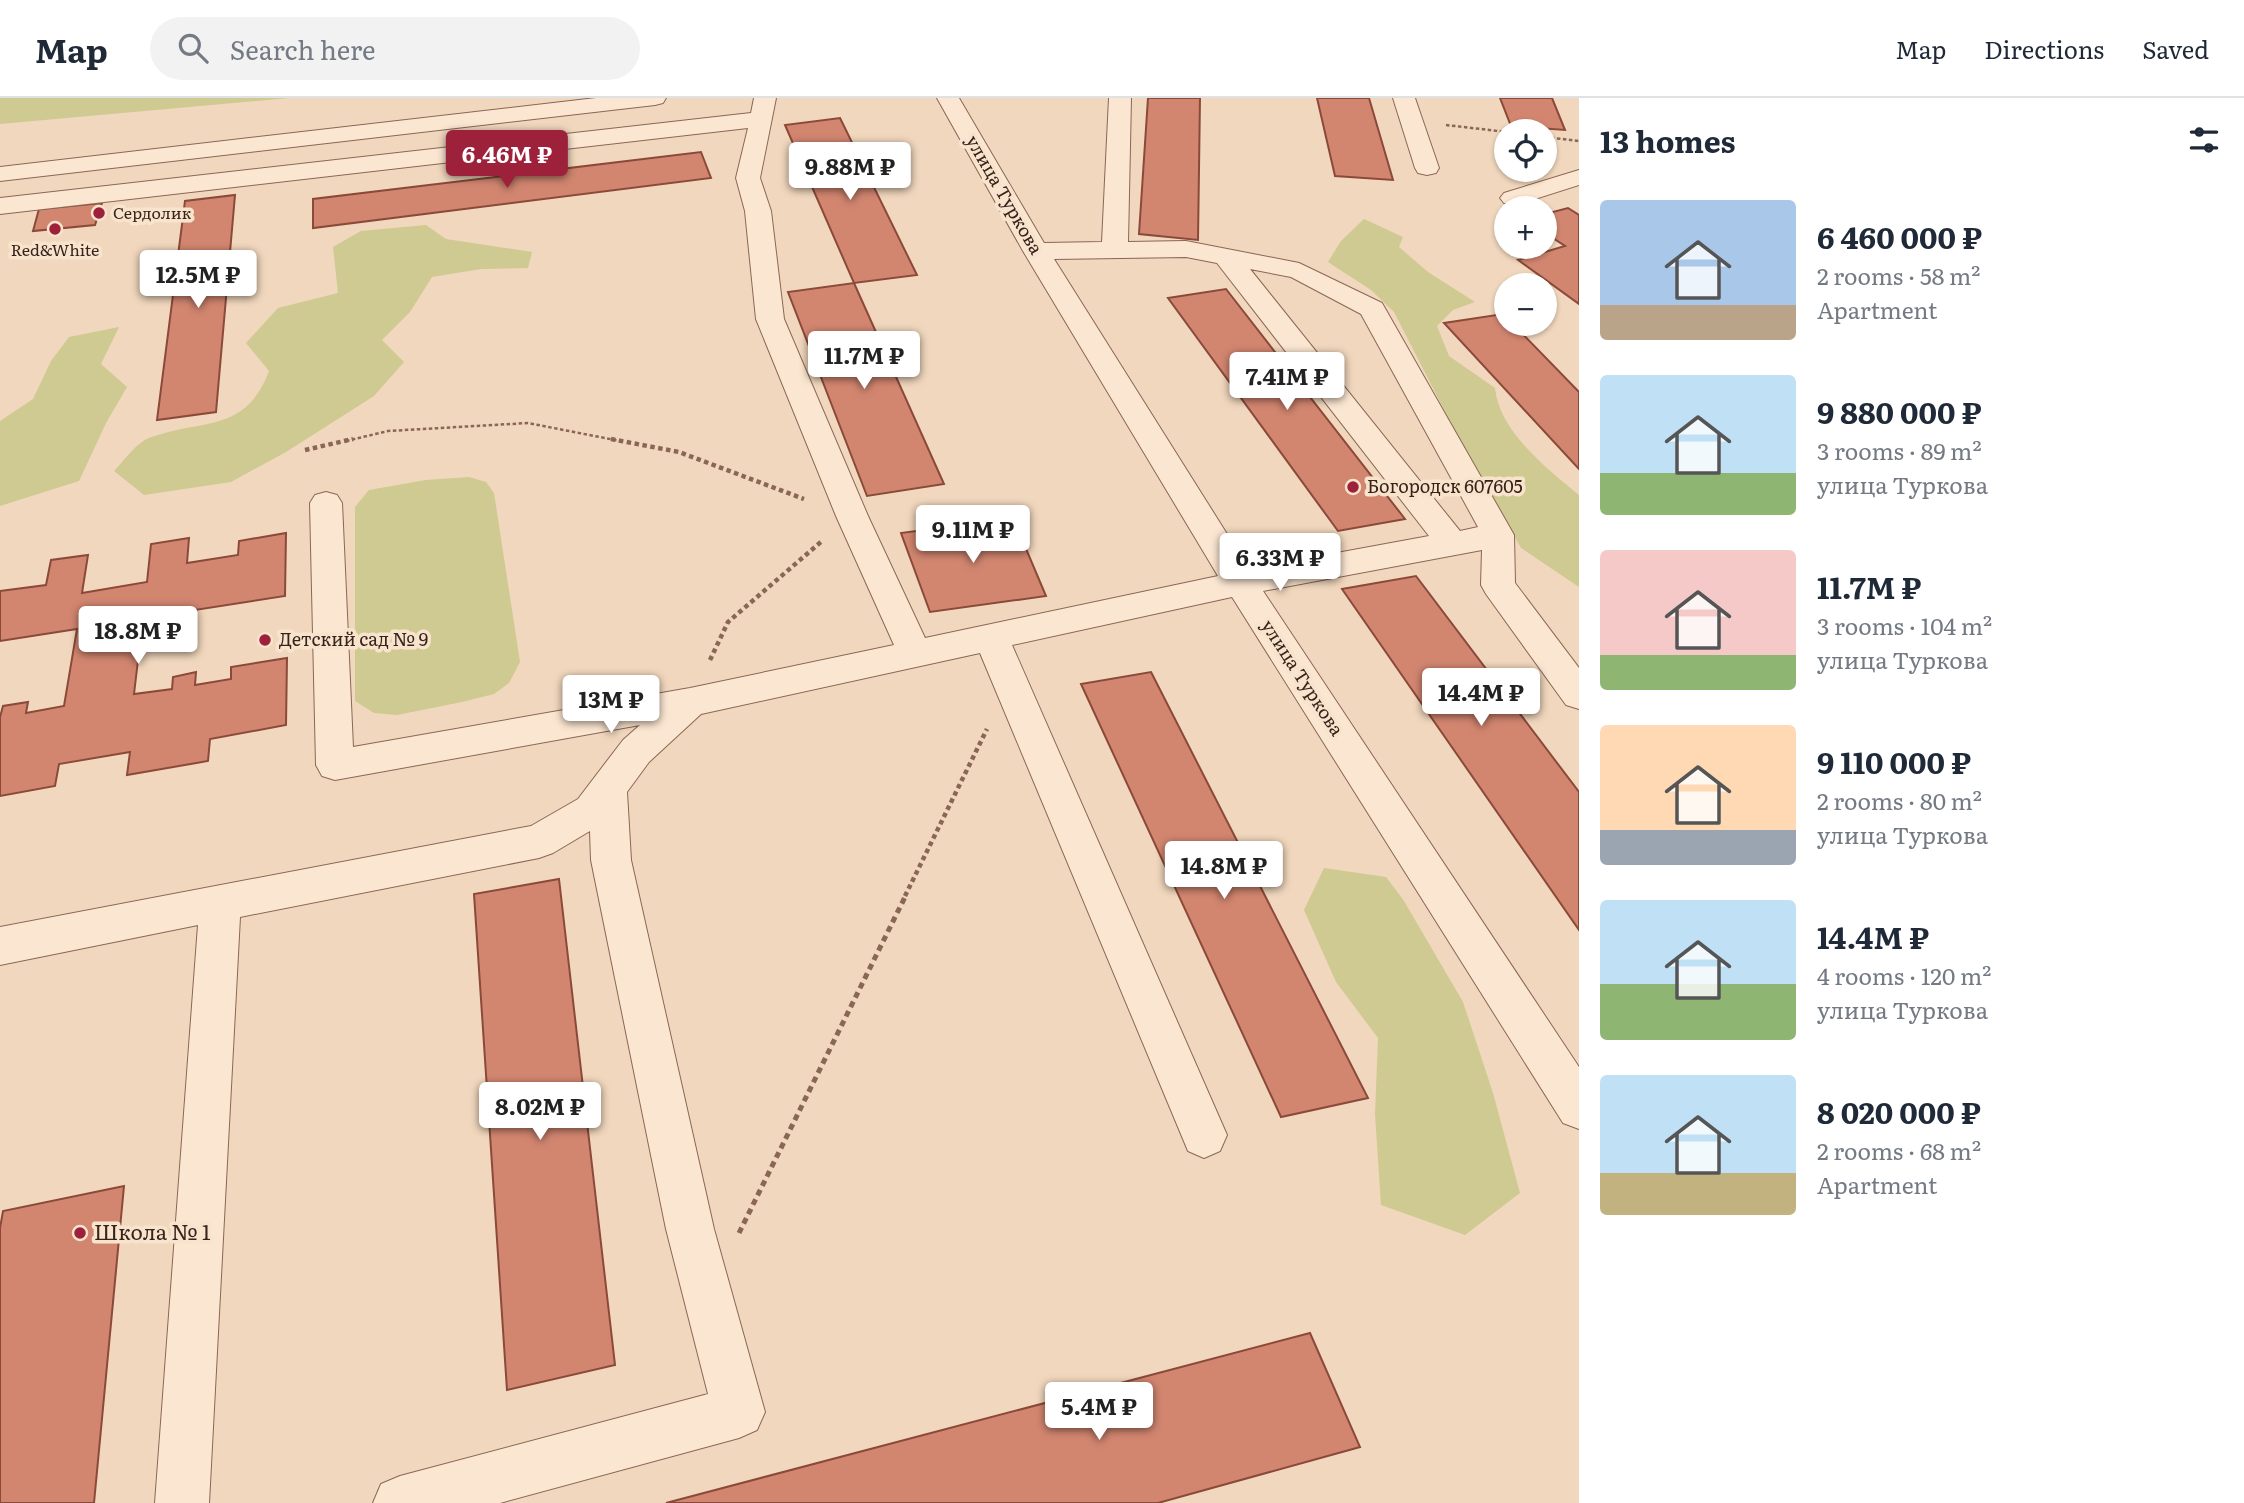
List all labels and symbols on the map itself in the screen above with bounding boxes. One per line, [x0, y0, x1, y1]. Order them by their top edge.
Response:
pin: 6.46M ₽ [442, 130, 572, 190]
street label: улица Туркова [960, 130, 1051, 259]
pin: 9.88M ₽ [785, 142, 915, 202]
place label: Сердолик [113, 200, 192, 224]
marker: Сердолик [91, 205, 107, 221]
marker: Red&White [47, 221, 63, 237]
place label: Red&White [11, 237, 99, 261]
pin: 12.5M ₽ [133, 250, 263, 310]
pin: 11.7M ₽ [799, 331, 929, 391]
pin: 7.41M ₽ [1222, 352, 1352, 412]
place label: Богородск 607605 [1367, 472, 1523, 499]
marker: Богородск 607605 [1345, 479, 1361, 495]
pin: 9.11M ₽ [908, 505, 1038, 565]
pin: 6.33M ₽ [1215, 533, 1345, 593]
pin: 18.8M ₽ [73, 606, 203, 666]
street label: улица Туркова [1255, 614, 1351, 741]
place label: Детский сад № 9 [279, 625, 428, 652]
marker: Детский сад № 9 [257, 632, 273, 648]
pin: 14.4M ₽ [1416, 668, 1546, 728]
pin: 13M ₽ [562, 676, 660, 735]
pin: 14.8M ₽ [1159, 842, 1289, 901]
pin: 8.02M ₽ [475, 1082, 605, 1142]
place label: Школа № 1 [94, 1215, 211, 1246]
marker: Школа № 1 [72, 1225, 88, 1241]
pin: 5.4M ₽ [1042, 1382, 1156, 1442]

